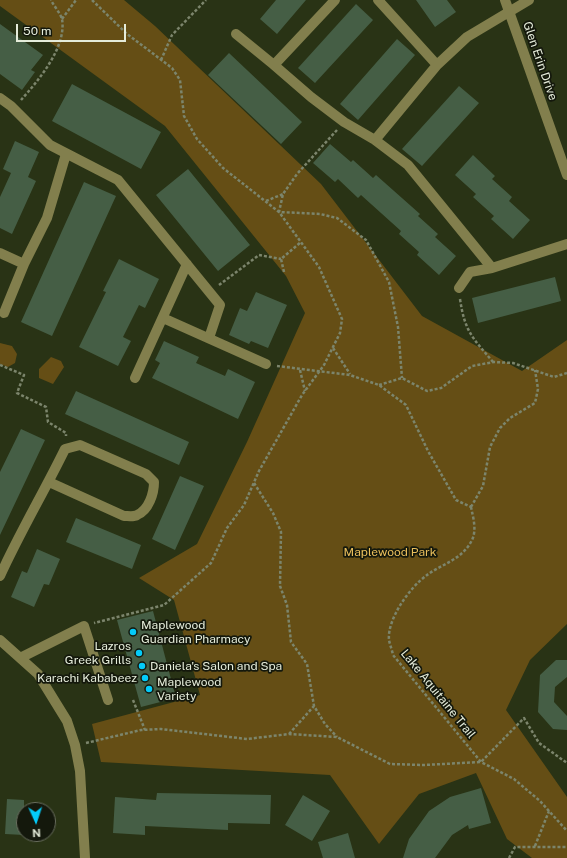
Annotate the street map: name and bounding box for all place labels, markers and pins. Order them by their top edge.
place label: Maplewood Guardian Pharmacy [141,618,250,646]
marker: Maplewood Guardian Pharmacy [128,627,138,637]
place label: Lazros Greek Grills [65,639,131,667]
marker: Lazros Greek Grills [134,648,144,658]
place label: Daniela's Salon and Spa [150,659,282,673]
marker: Daniela's Salon and Spa [137,661,147,671]
place label: Karachi Kababeez [37,671,137,685]
marker: Karachi Kababeez [140,673,150,683]
place label: Maplewood Variety [157,675,221,703]
marker: Maplewood Variety [144,684,154,694]

